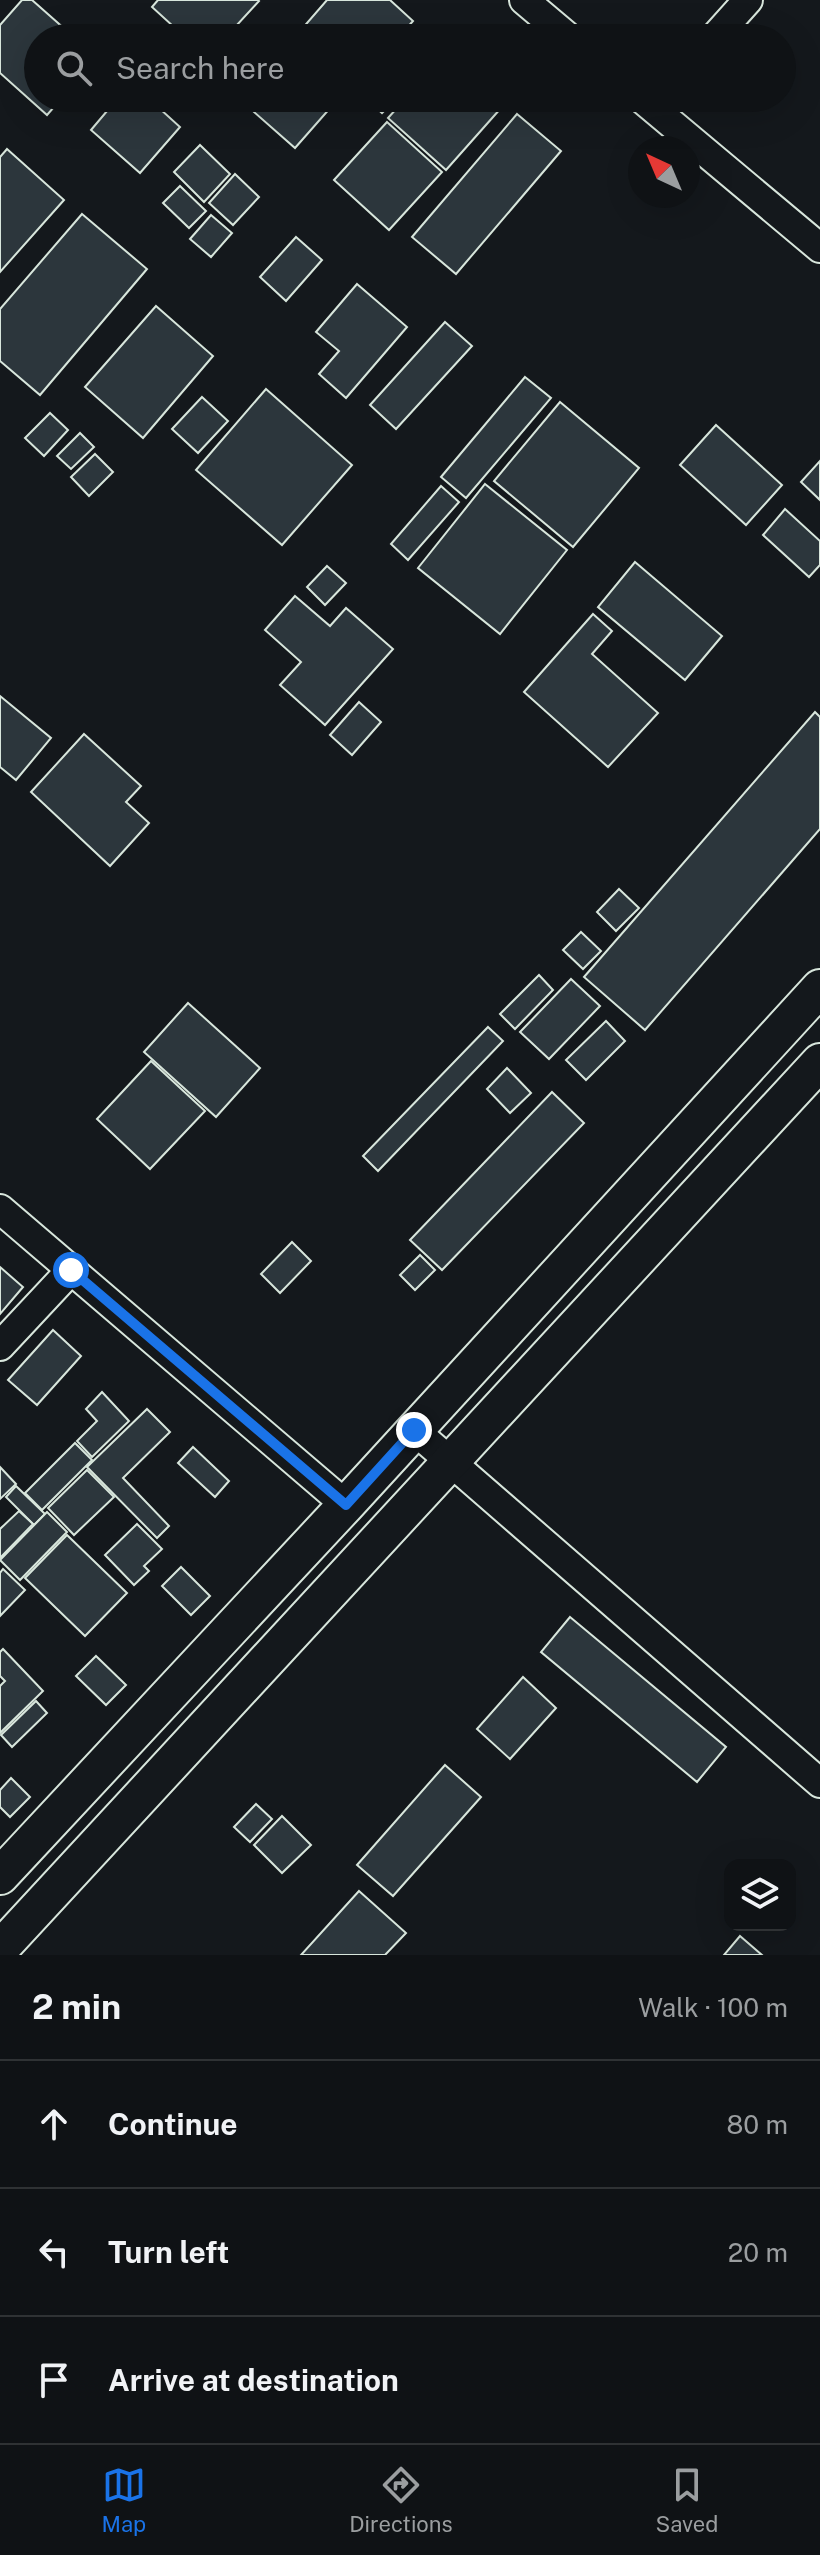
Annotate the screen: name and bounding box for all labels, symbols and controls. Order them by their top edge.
search box [24,24,796,112]
icon: search [52,46,96,90]
text: Search here [116,50,284,86]
north arrow [628,136,700,208]
route start [53,1252,89,1288]
route end [396,1412,432,1448]
map controls [724,1859,796,1931]
button: layers [724,1859,796,1931]
text: 2 min [32,1987,121,2027]
text: Walk · 100 m [638,1992,788,2023]
icon: ahead [32,2102,76,2146]
text: Continue [108,2106,238,2142]
text: 80 m [727,2109,788,2140]
icon: left [32,2230,76,2274]
text: Turn left [108,2234,229,2270]
text: 20 m [728,2237,788,2268]
icon: arrive [32,2358,76,2402]
text: Arrive at destination [108,2362,399,2398]
tab: Map [102,2463,146,2537]
tab: Directions [349,2463,453,2537]
tab: Saved [656,2463,718,2537]

